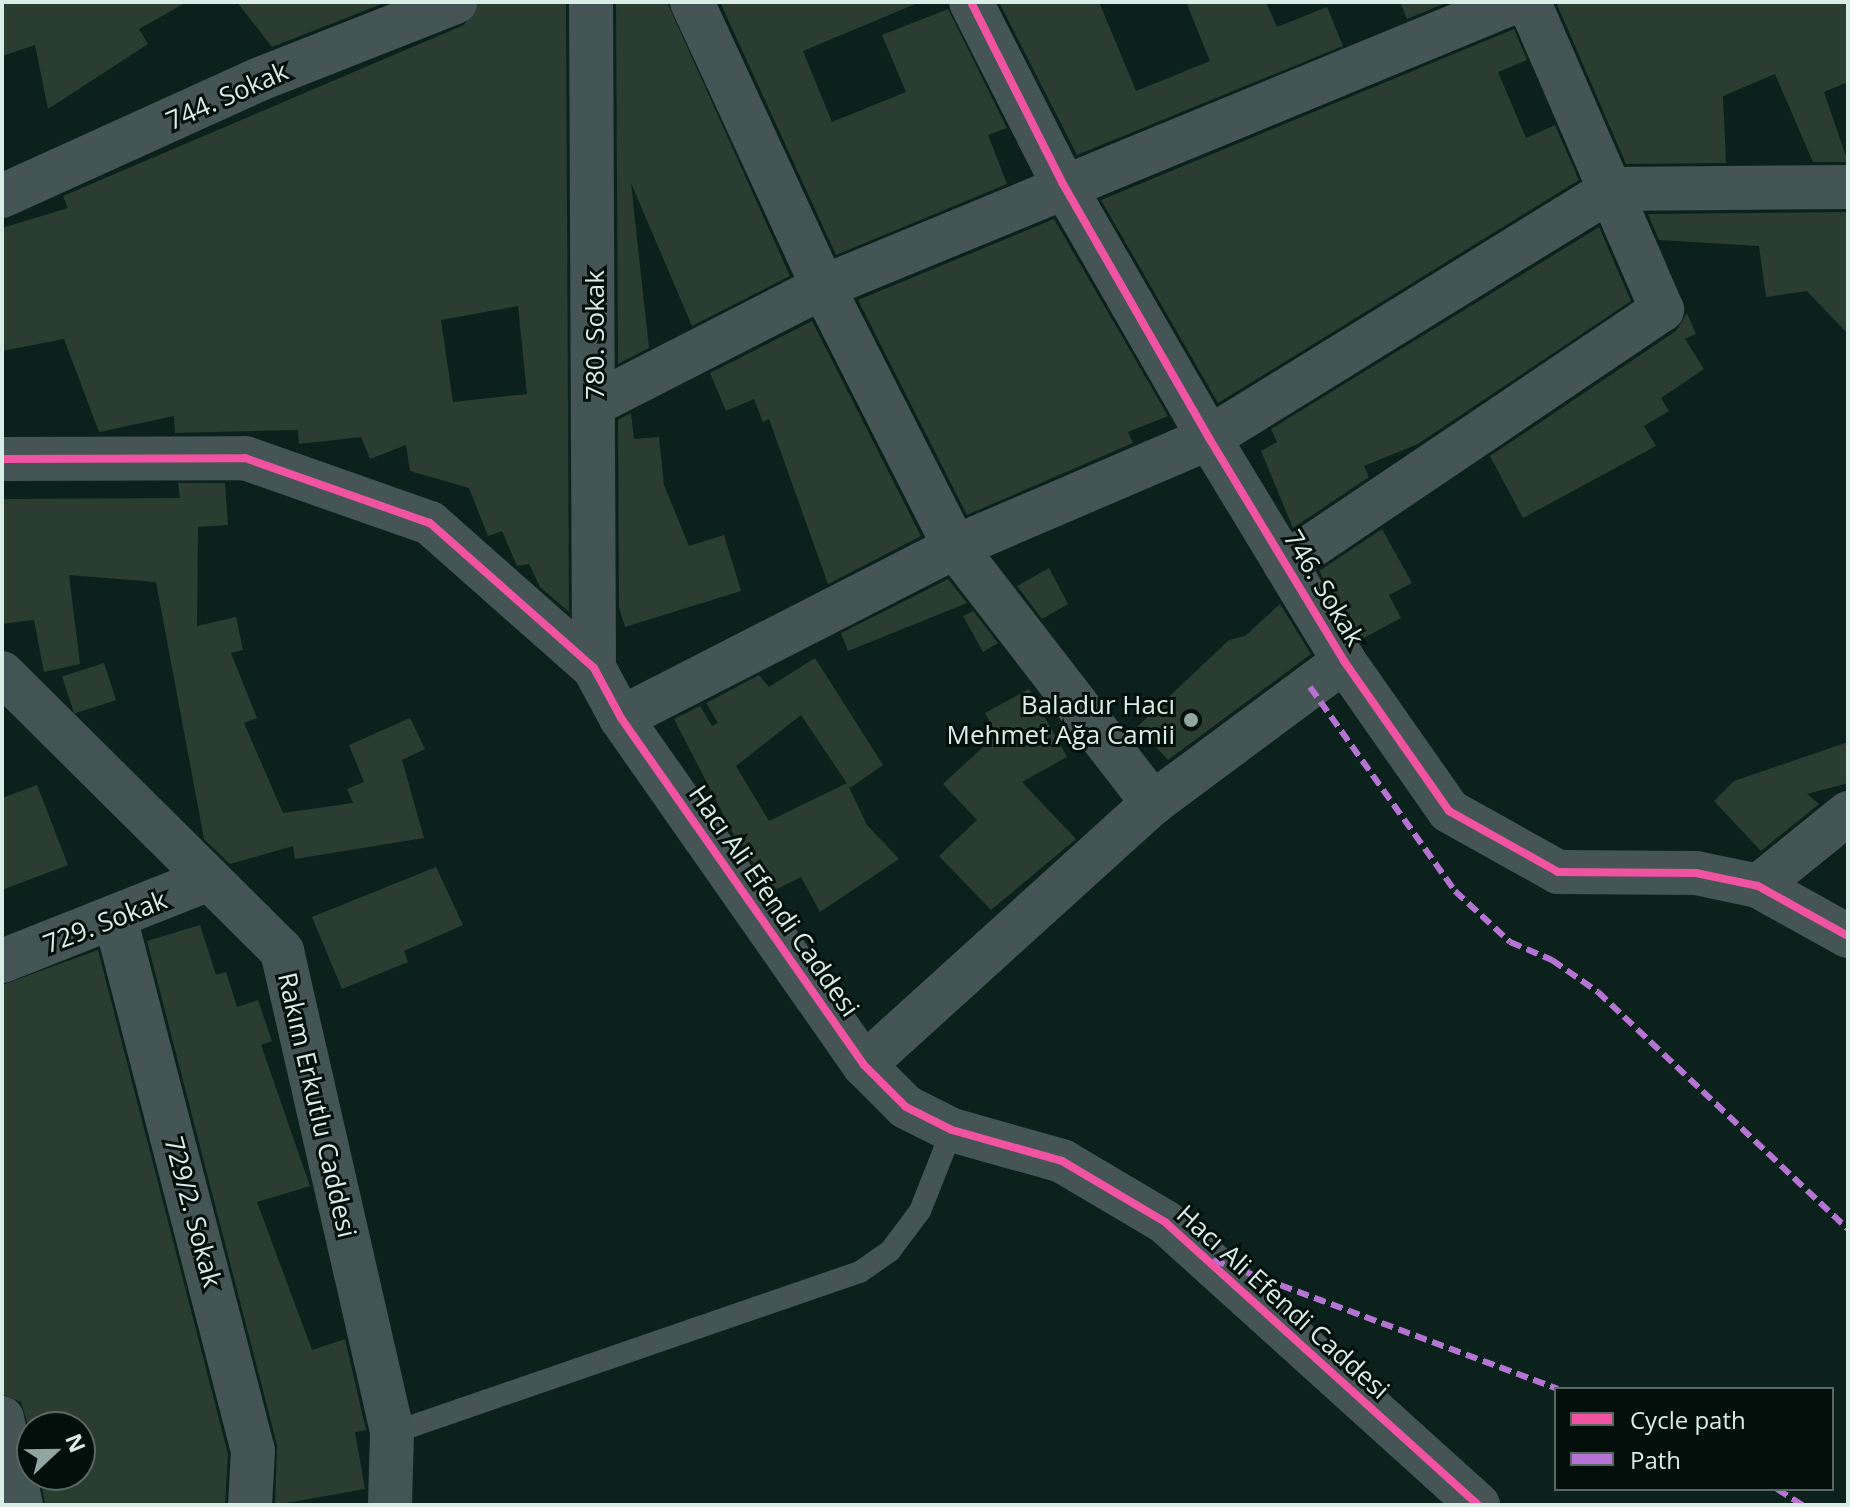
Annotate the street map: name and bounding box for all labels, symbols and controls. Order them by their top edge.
street label: 744. Sokak [161,55,293,137]
street label: 780. Sokak [579,270,611,400]
street label: 746. Sokak [1277,524,1371,652]
place label: Baladur Hacı Mehmet Ağa Camii [947,689,1175,750]
marker: Baladur Hacı Mehmet Ağa Camii [1182,711,1200,729]
street label: Hacı Ali Efendi Caddesi [682,779,866,1023]
street label: 729. Sokak [39,884,171,960]
street label: Rakım Erkutlu Caddesi [271,969,363,1241]
street label: 729/2. Sokak [158,1133,228,1291]
street label: Hacı Ali Efendi Caddesi [1170,1198,1396,1406]
legend [1554,1387,1834,1491]
text: Cycle path [1630,1403,1746,1436]
north arrow [16,1411,96,1491]
text: N [59,1429,94,1457]
text: Path [1630,1443,1681,1476]

